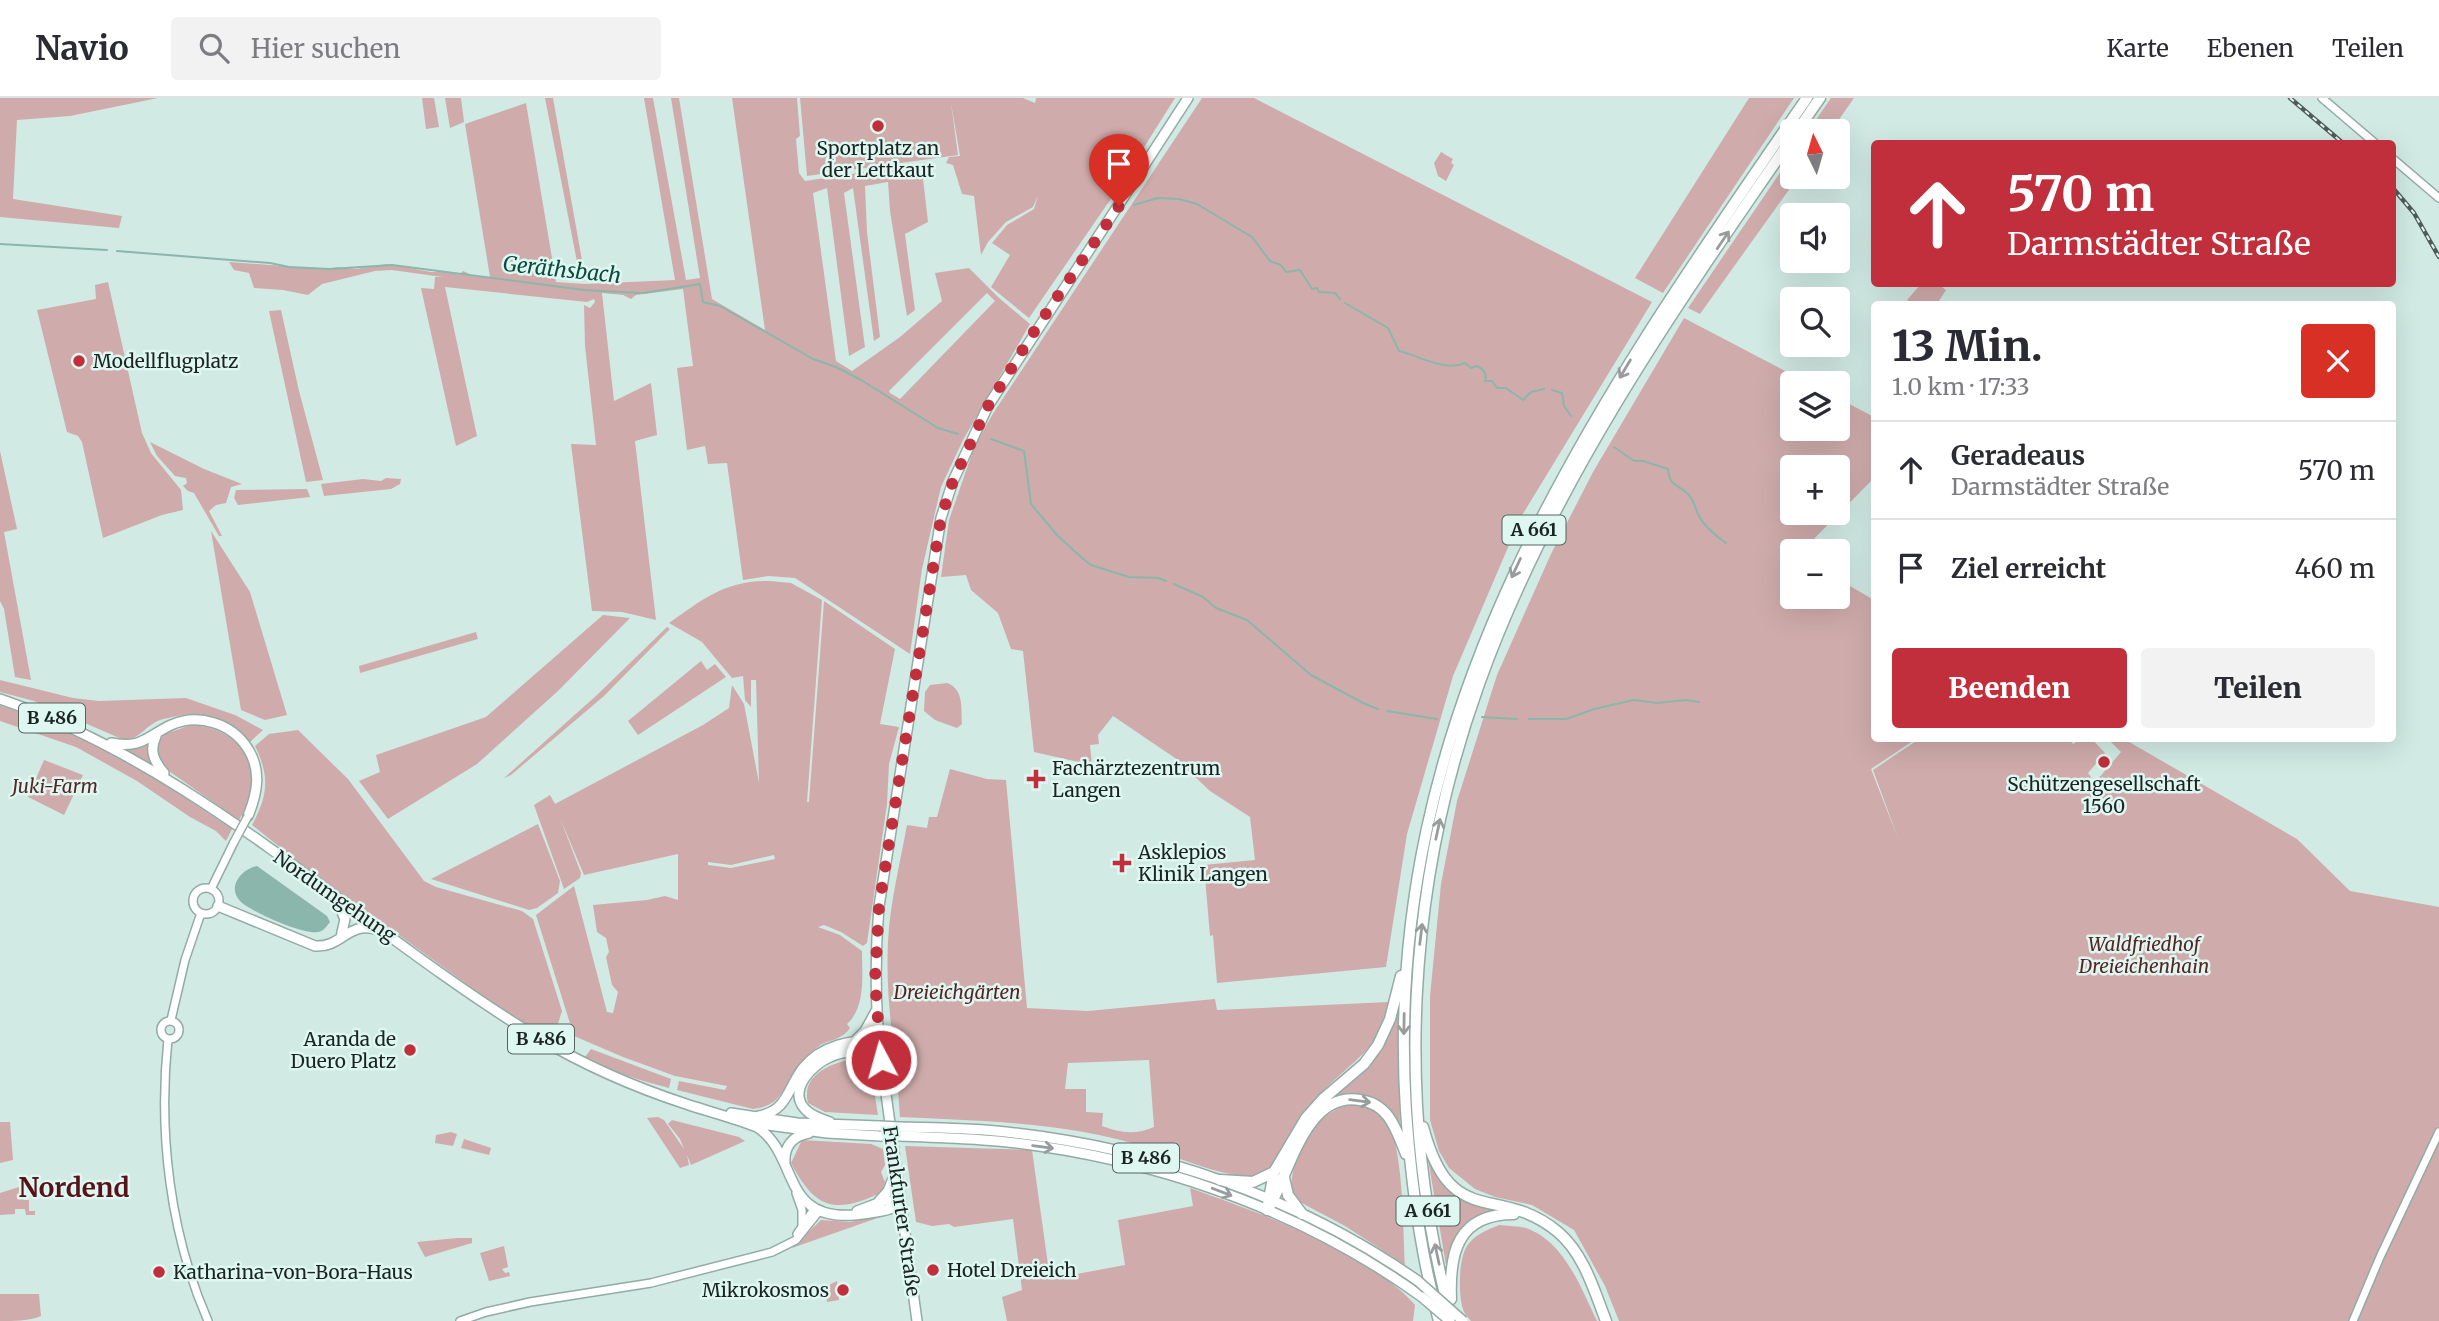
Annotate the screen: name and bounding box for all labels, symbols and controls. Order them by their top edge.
search box [171,17,661,80]
text: Navio [35,28,129,69]
icon: search [195,29,233,67]
text: Hier suchen [251,32,401,65]
text: Karte [2106,33,2169,64]
text: Ebenen [2207,33,2294,64]
text: Teilen [2332,33,2404,64]
marker: Sportplatz an der Lettkaut [870,118,886,134]
north arrow [1780,119,1850,189]
map controls [1780,119,1850,609]
pin [1089,134,1149,206]
place label: Sportplatz an der Lettkaut [817,136,940,182]
icon: arrive [1100,145,1138,183]
text: 570 m [2007,163,2154,224]
icon: ahead [1892,168,1983,259]
button: sound [1780,203,1850,273]
text: Darmstädter Straße [2007,224,2311,264]
one-way arrow [1715,231,1730,250]
water label: Geräthsbach [502,250,623,289]
button: search [1780,287,1850,357]
text: 13 Min. [1892,320,2043,372]
button: close [2301,324,2375,398]
place label: Modellflugplatz [93,349,238,373]
marker: Modellflugplatz [71,353,87,369]
one-way arrow [1618,358,1632,378]
button: layers [1780,371,1850,441]
text: 1.0 km · 17:33 [1892,372,2030,401]
text: Geradeaus [1951,439,2085,472]
icon: ahead [1892,451,1930,489]
text: 570 m [2298,454,2375,487]
button: + [1780,455,1850,525]
text: Darmstädter Straße [1951,472,2169,501]
road number: A 661 [1502,516,1566,544]
button: − [1780,539,1850,609]
icon: arrive [1892,549,1930,587]
text: Ziel erreicht [1951,552,2106,585]
text: 460 m [2295,552,2375,585]
one-way arrow [1509,557,1522,578]
button: Beenden [1892,648,2127,728]
button: Teilen [2141,648,2375,728]
road number: B 486 [19,704,85,732]
marker: Schützengesellschaft 1560 [2096,754,2112,770]
place label: Fachärztezentrum Langen [1052,756,1220,802]
marker: Fachärztezentrum Langen [1026,769,1046,789]
place label: Schützengesellschaft 1560 [2007,772,2201,818]
park label: Juki-Farm [10,774,98,798]
one-way arrow [1432,818,1446,841]
place label: Asklepios Klinik Langen [1137,840,1268,886]
street label: Nordumgehung [269,845,401,947]
marker: Asklepios Klinik Langen [1112,853,1132,873]
one-way arrow [1415,923,1428,945]
park label: Waldfriedhof Dreieichenhain [2078,932,2209,978]
park label: Dreieichgärten [893,980,1020,1004]
one-way arrow [1397,1012,1411,1035]
position arrow [844,1023,918,1097]
road number: B 486 [508,1024,574,1054]
place label: Aranda de Duero Platz [290,1027,396,1073]
marker: Aranda de Duero Platz [402,1042,418,1058]
one-way arrow [1348,1095,1371,1108]
street label: Frankfurter Straße [878,1124,926,1298]
one-way arrow [1031,1140,1053,1153]
road number: B 486 [1113,1143,1179,1172]
district label: Nordend [18,1171,130,1204]
one-way arrow [1211,1187,1233,1200]
road number: A 661 [1396,1196,1460,1226]
one-way arrow [1429,1243,1443,1266]
place label: Hotel Dreieich [947,1258,1077,1282]
place label: Katharina-von-Bora-Haus [173,1260,413,1284]
marker: Hotel Dreieich [925,1262,941,1278]
marker: Katharina-von-Bora-Haus [151,1264,167,1280]
place label: Mikrokosmos [702,1278,829,1302]
marker: Mikrokosmos [835,1282,851,1298]

